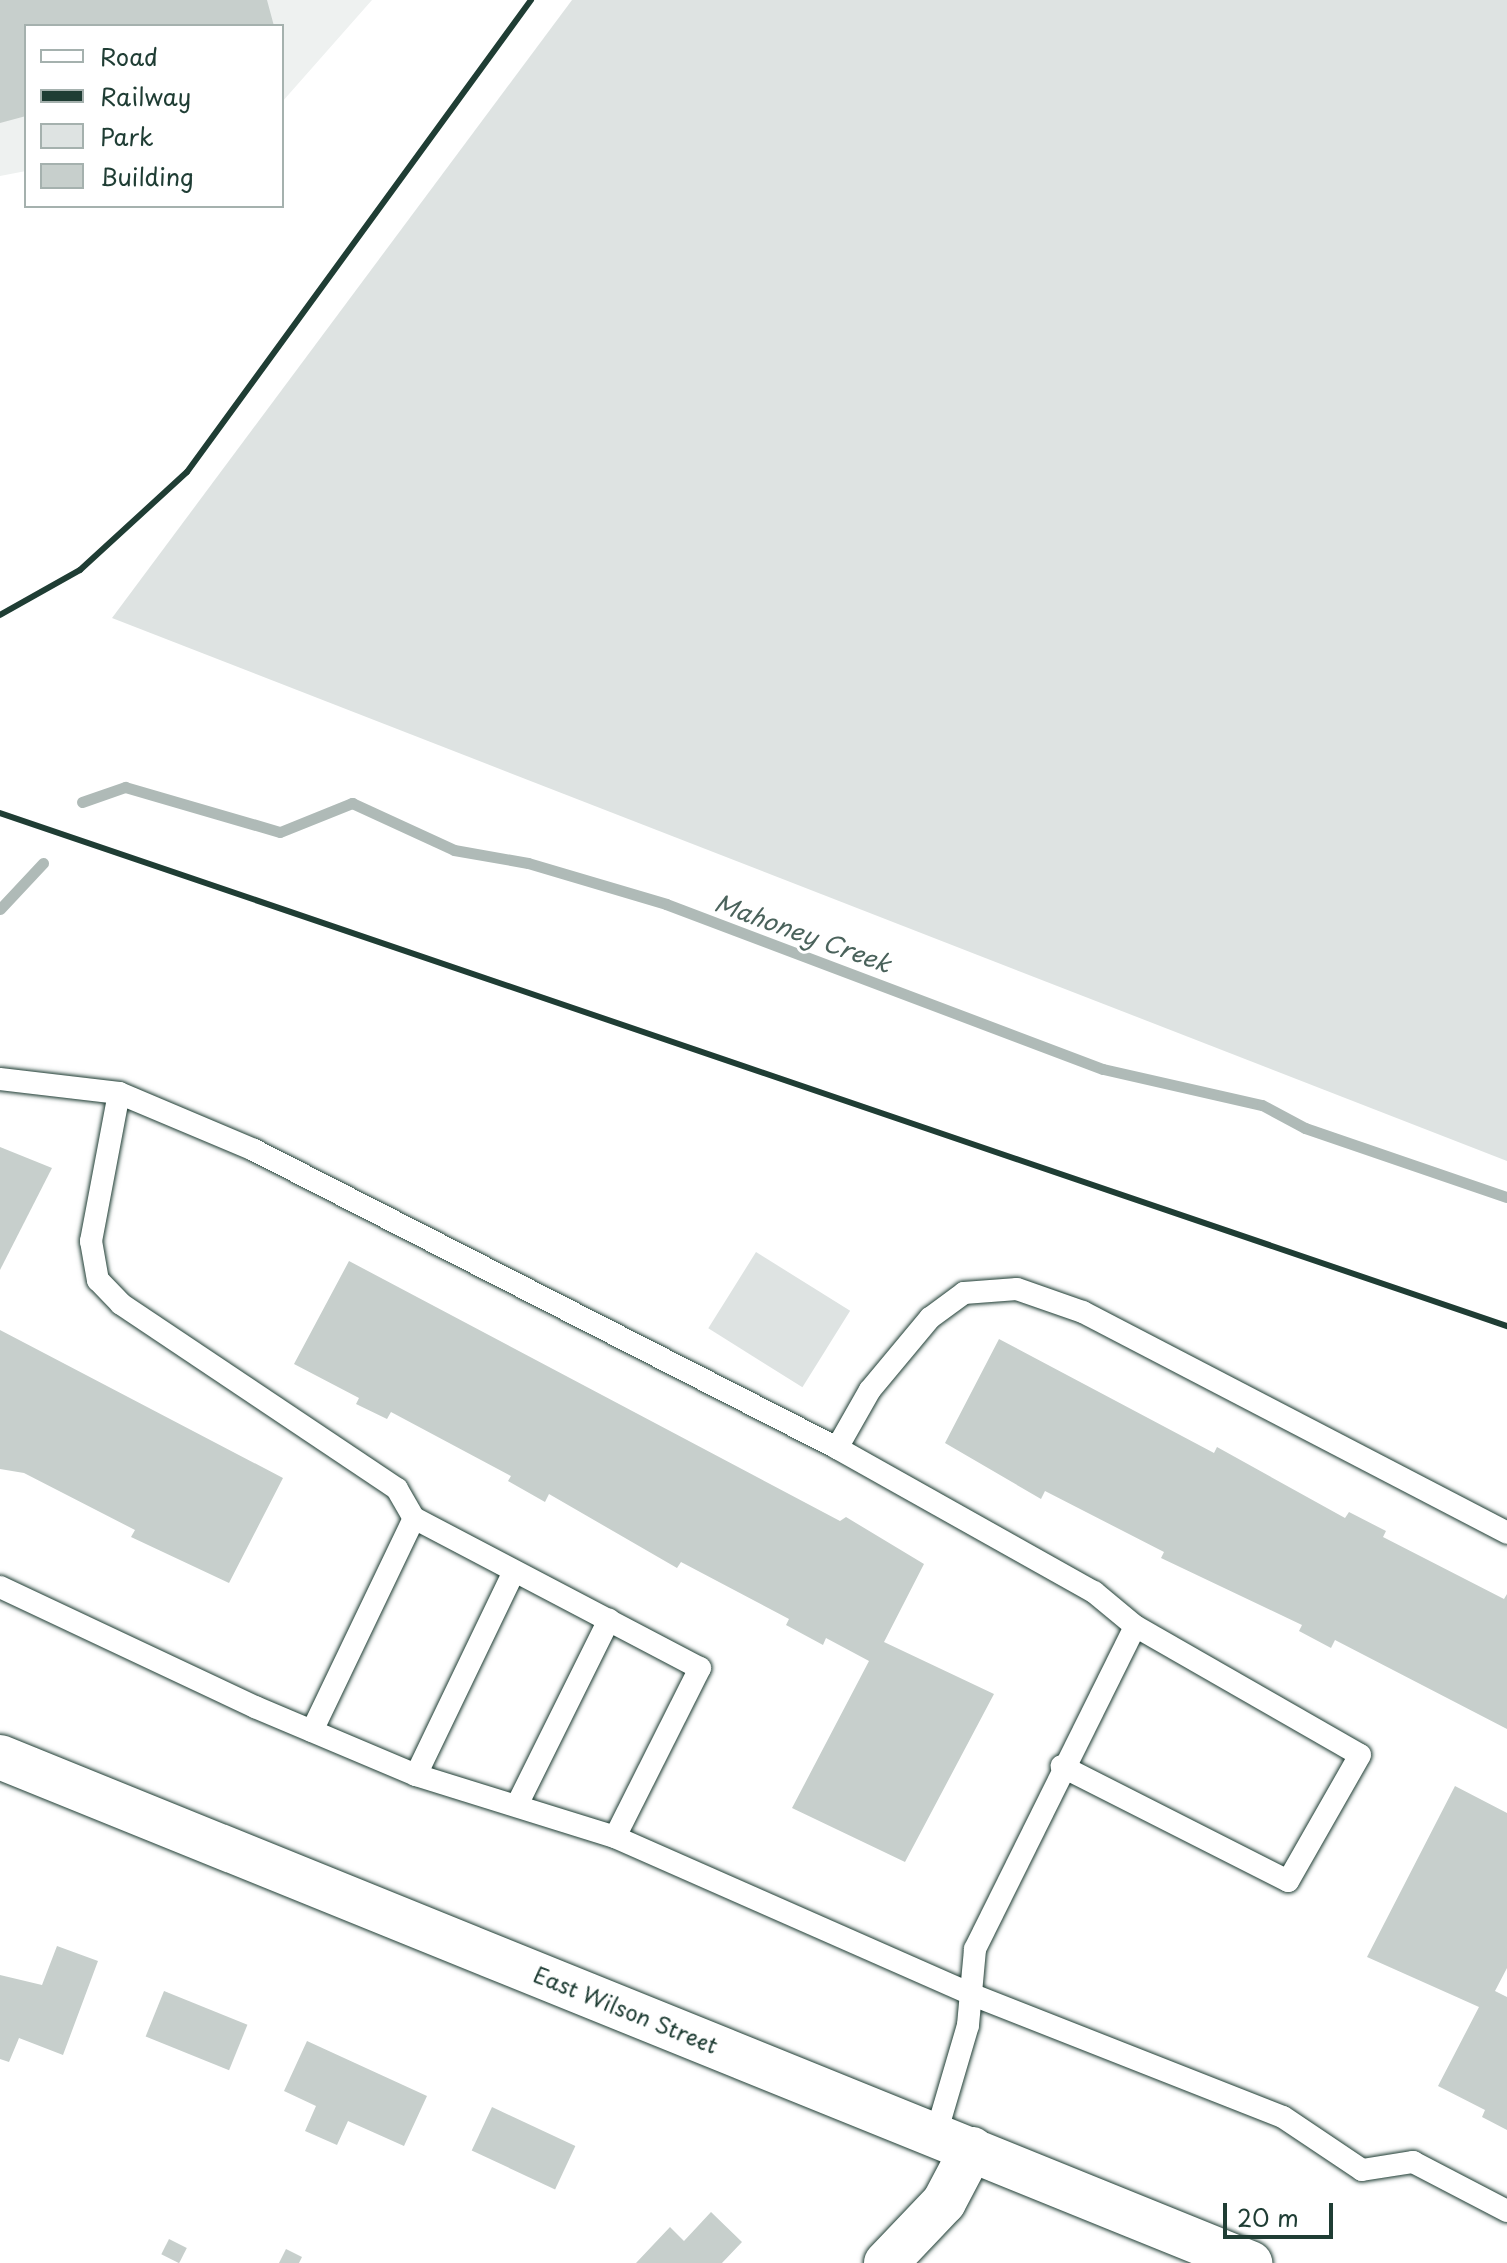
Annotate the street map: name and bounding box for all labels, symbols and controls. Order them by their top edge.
legend [24,24,284,208]
text: Road [100,38,158,74]
text: Railway [100,78,191,114]
text: Park [100,118,154,154]
text: Building [100,158,194,194]
water label: Mahoney Creek [711,888,895,978]
street label: East Wilson Street [530,1960,722,2058]
scale bar [1227,2187,1337,2237]
text: 20 m [1237,2199,1299,2235]

